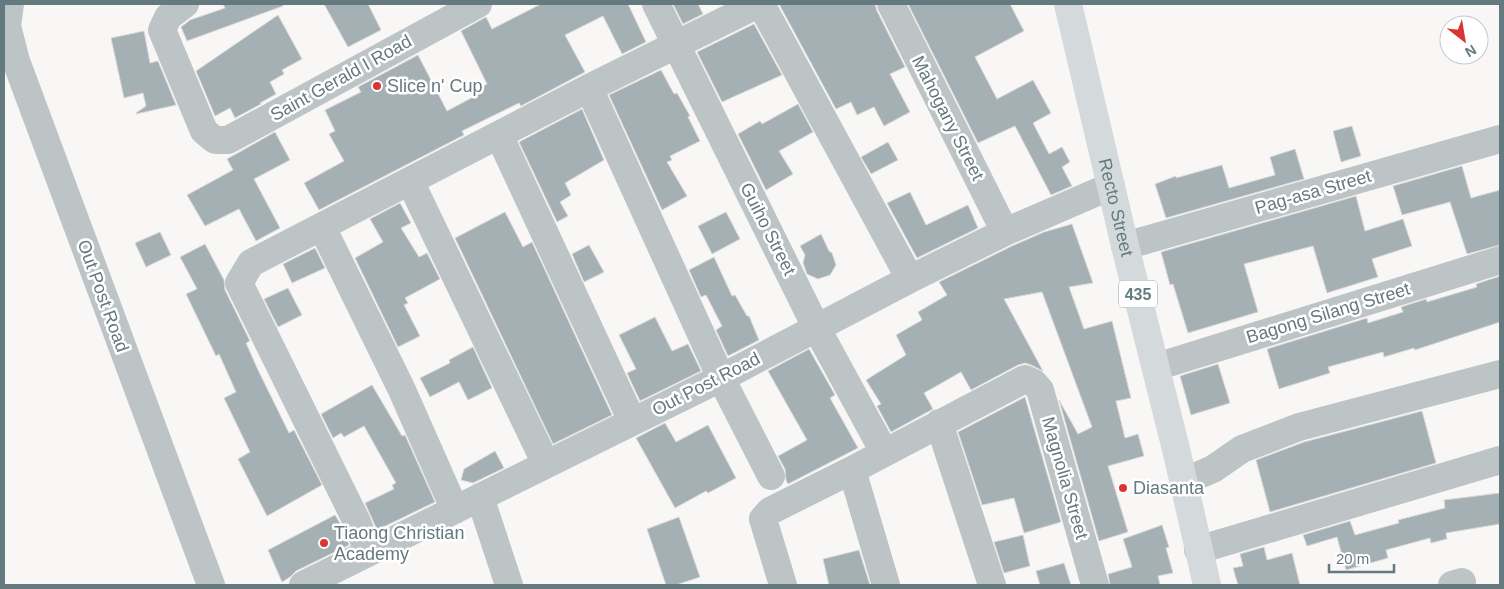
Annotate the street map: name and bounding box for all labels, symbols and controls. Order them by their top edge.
north arrow [1439,15,1489,65]
street label: Saint Gerald I Road [267,31,415,125]
text: N [1462,42,1479,61]
street label: Mahogany Street [908,52,988,184]
place label: Slice n' Cup [387,76,482,96]
marker: Slice n' Cup [371,80,383,92]
street label: Recto Street [1095,156,1137,259]
street label: Pag-asa Street [1253,166,1373,218]
street label: Guiho Street [736,179,800,279]
street label: Out Post Road [73,237,133,355]
street label: Bagong Silang Street [1244,279,1412,347]
road number: 435 [1119,280,1157,308]
street label: Out Post Road [649,348,763,420]
street label: Magnolia Street [1038,415,1092,541]
place label: Diasanta [1133,478,1205,498]
marker: Diasanta [1117,482,1129,494]
place label: Tiaong Christian Academy [334,523,464,564]
marker: Tiaong Christian Academy [318,537,330,549]
scale bar [1329,542,1394,574]
text: 20 m [1336,550,1369,567]

